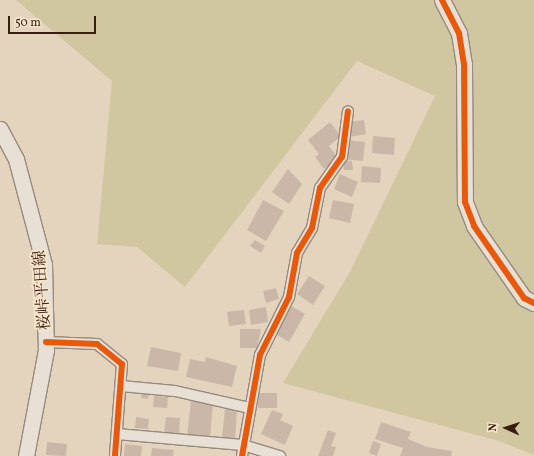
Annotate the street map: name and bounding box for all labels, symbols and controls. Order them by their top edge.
scale bar [10,8,98,34]
text: 50 m [15,15,41,31]
street label: 桜峠平田線 [31,249,55,331]
north arrow [486,408,526,448]
text: N [486,423,501,432]

